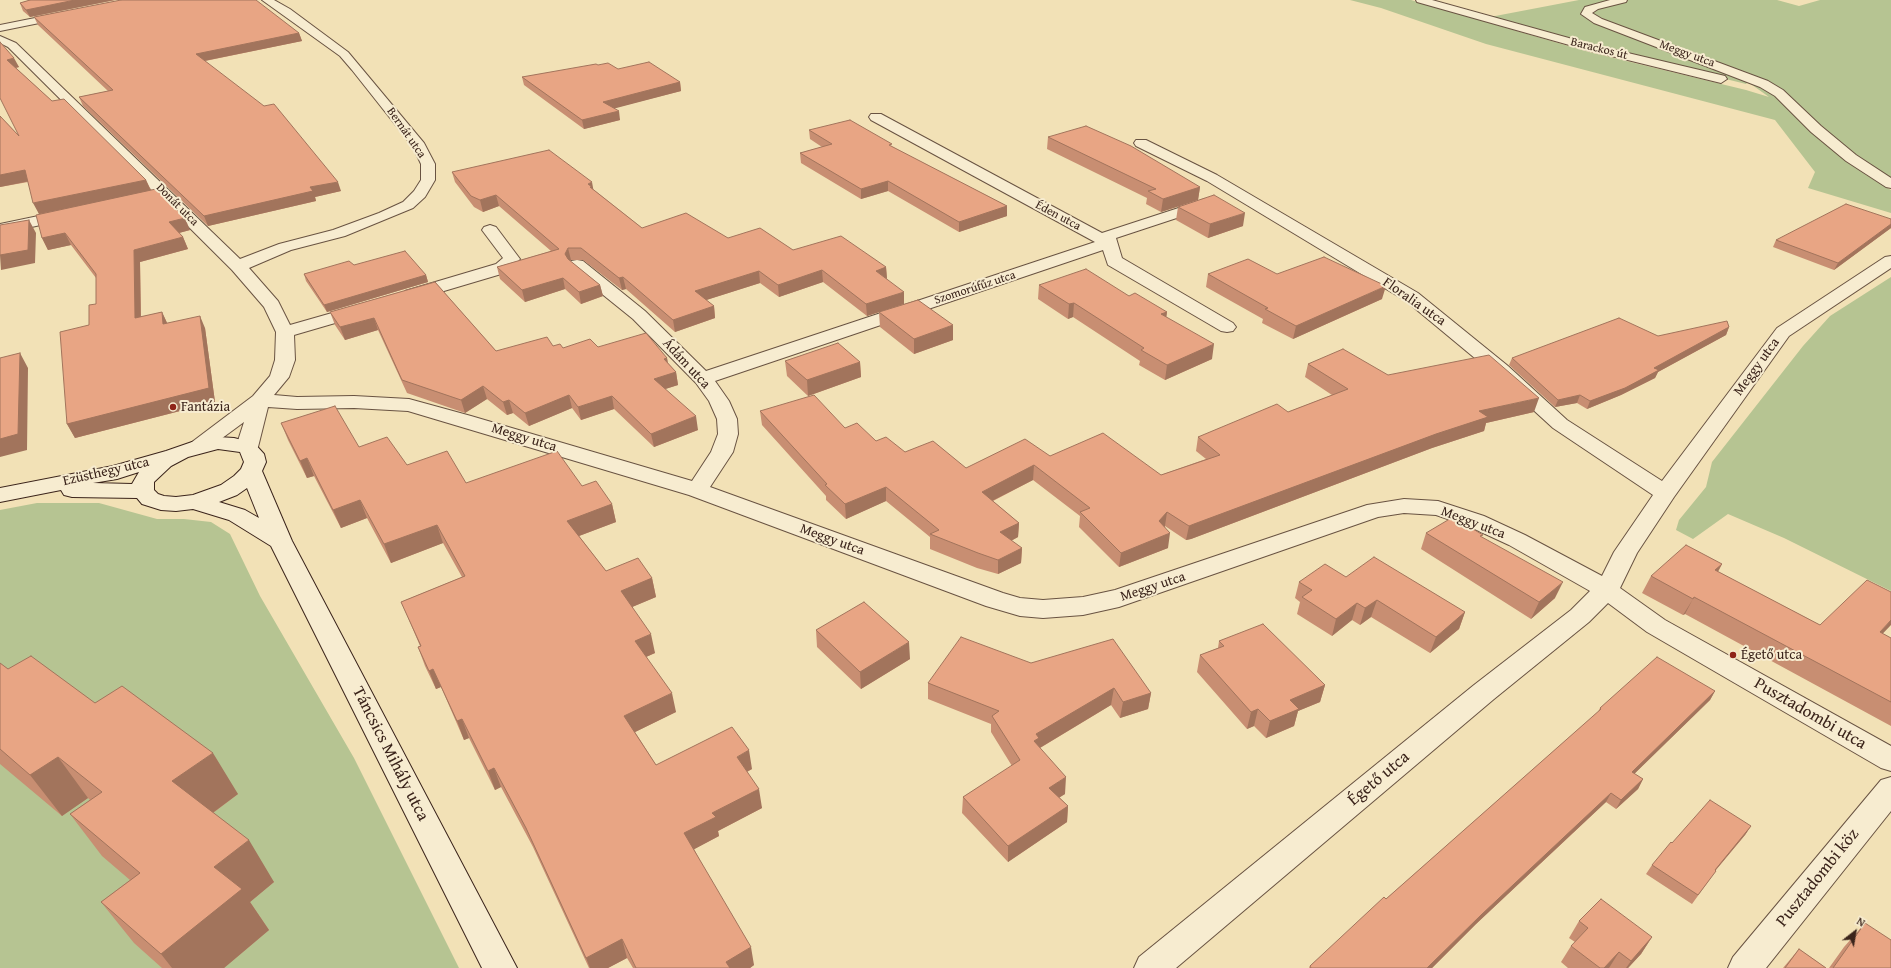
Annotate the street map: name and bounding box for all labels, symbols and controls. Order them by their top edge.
street label: Barackos út [1569,35,1629,63]
street label: Meggy utca [1657,37,1717,71]
street label: Bernát utca [383,105,429,161]
street label: Donát utca [153,181,201,229]
street label: Éden utca [1033,198,1083,234]
street label: Szomorúfűz utca [933,268,1017,308]
street label: Floralia utca [1379,274,1449,330]
street label: Ádám utca [659,335,713,393]
street label: Meggy utca [1730,335,1784,399]
place label: Fantázia [181,399,230,415]
marker: Fantázia [168,402,178,412]
street label: Meggy utca [489,420,559,456]
street label: Ezüsthegy utca [61,454,151,490]
street label: Meggy utca [1439,503,1507,543]
street label: Meggy utca [797,521,867,559]
street label: Meggy utca [1118,569,1188,605]
place label: Égető utca [1741,647,1802,663]
marker: Égető utca [1728,650,1738,660]
street label: Pusztadombi utca [1750,674,1870,754]
street label: Táncsics Mihály utca [347,683,433,825]
street label: Égető utca [1344,747,1414,811]
street label: Pusztadombi köz [1772,825,1864,931]
north arrow [1835,912,1875,952]
text: N [1854,913,1868,930]

